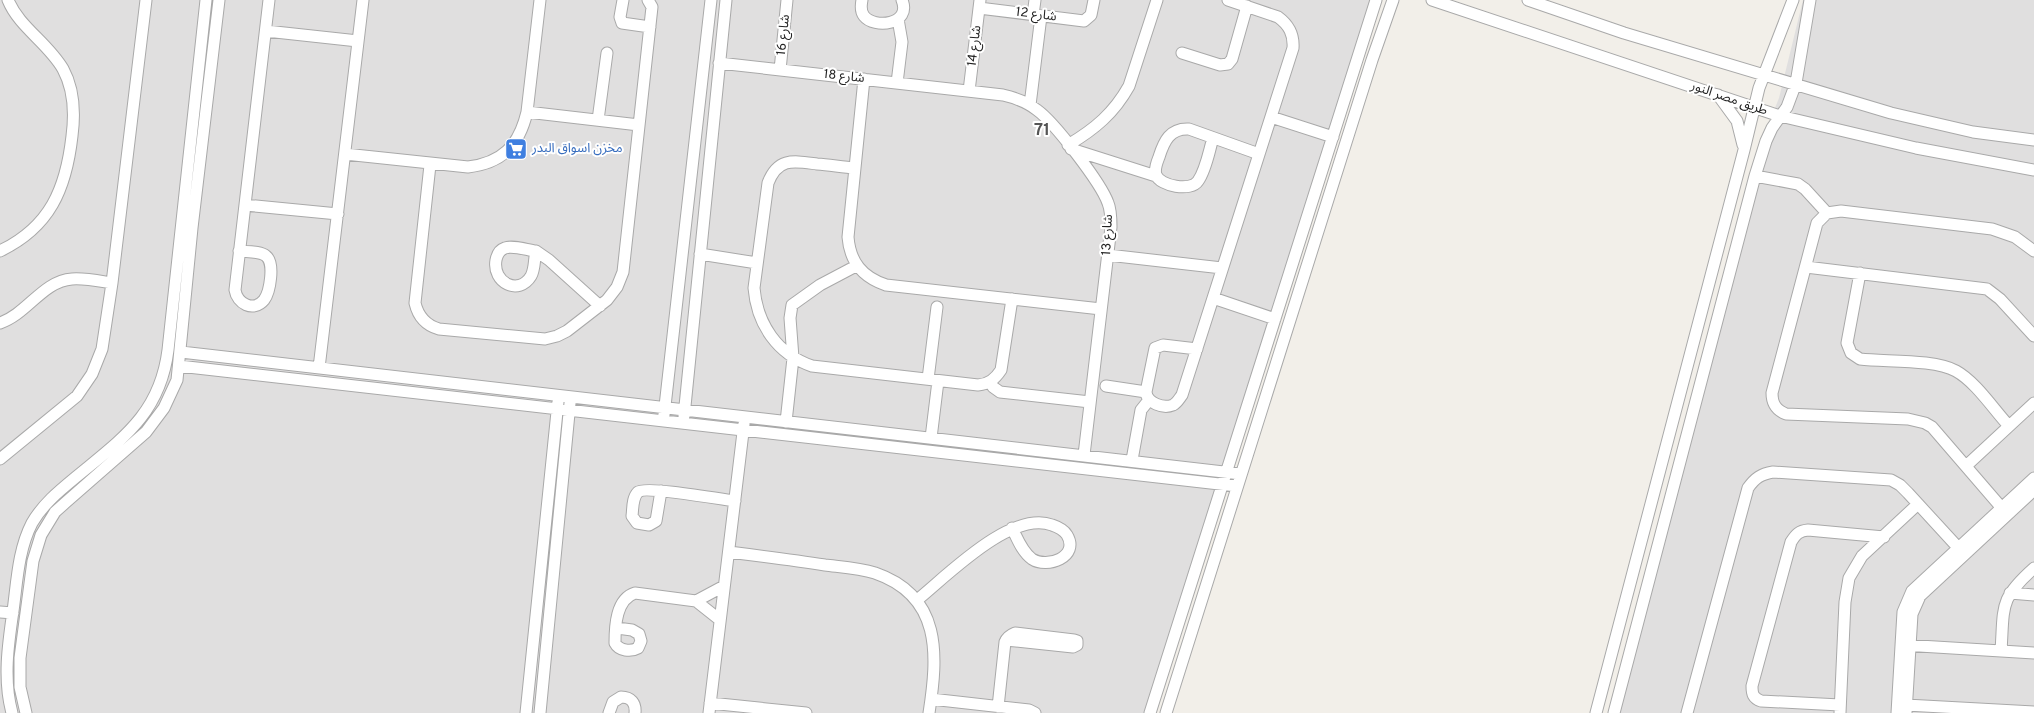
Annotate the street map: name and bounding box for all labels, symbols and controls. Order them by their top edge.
street label: شارع 12 [1014,5,1057,26]
street label: شارع 16 [774,14,795,56]
street label: شارع 14 [965,25,986,67]
street label: شارع 18 [823,67,865,88]
street label: طريق مصر النور [1688,78,1770,120]
district label: 71 [1034,120,1050,142]
supermarket icon: مخزن اسواق البدر [503,136,529,162]
place label: مخزن اسواق البدر [531,141,623,157]
street label: شارع 13 [1099,214,1118,256]

